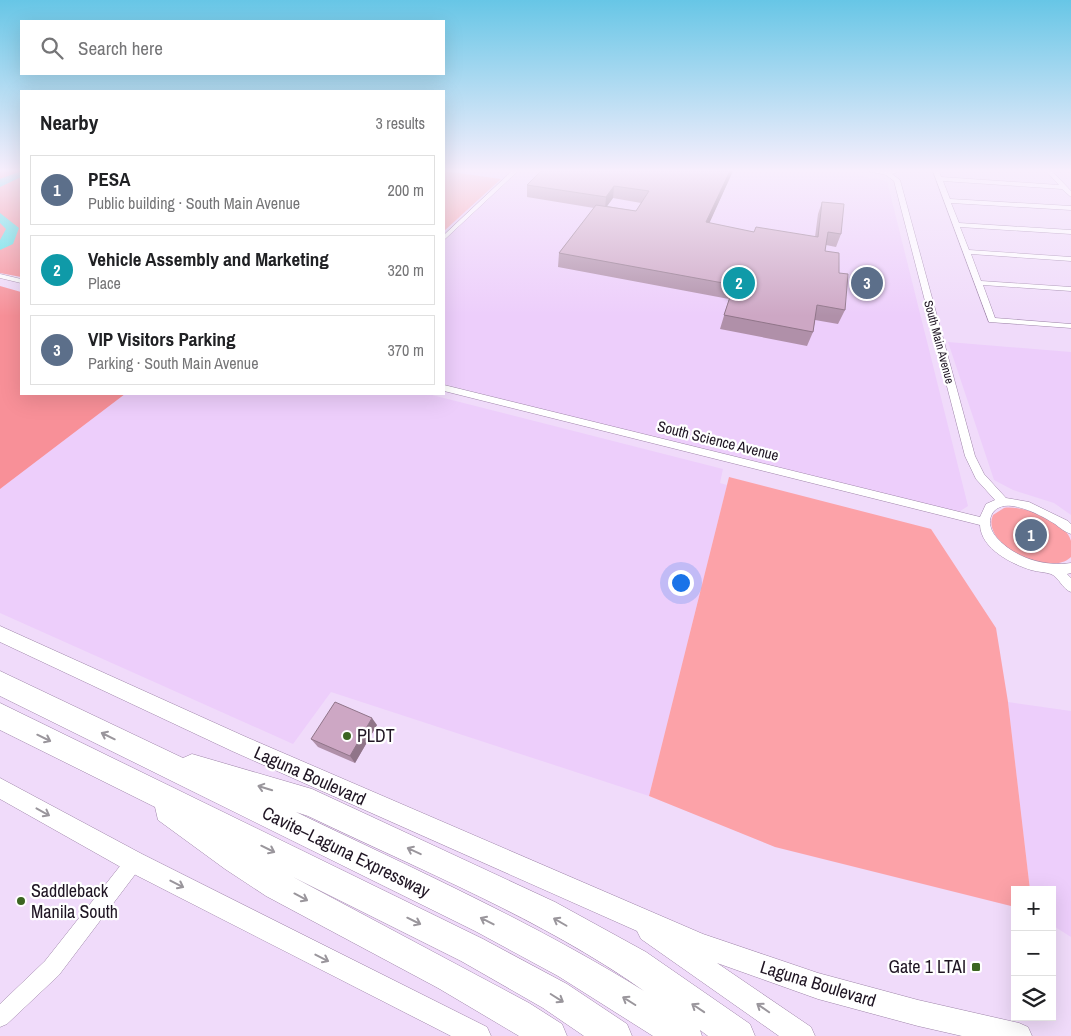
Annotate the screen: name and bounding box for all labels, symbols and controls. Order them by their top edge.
search box [20,20,445,75]
icon: search [38,34,66,62]
text: Search here [78,35,163,61]
text: Nearby [40,108,98,137]
text: 3 results [375,112,425,134]
text: PESA [88,166,130,192]
text: 1 [53,179,61,201]
text: 200 m [388,179,424,201]
text: Public building · South Main Avenue [88,192,300,214]
text: Vehicle Assembly and Marketing [88,246,329,272]
text: 2 [53,259,61,281]
text: 320 m [388,259,424,281]
pin: 2 [723,264,755,302]
pin: 3 [851,264,883,302]
text: Place [88,272,121,294]
street label: South Main Avenue [920,299,958,385]
text: VIP Visitors Parking [88,326,236,352]
text: 3 [53,339,61,361]
text: 370 m [388,339,424,361]
text: Parking · South Main Avenue [88,352,258,374]
street label: South Science Avenue [655,415,781,466]
pin: 1 [1015,516,1047,554]
your location [668,570,694,596]
place label: PLDT [357,723,395,748]
marker: PLDT [341,730,353,742]
one-way arrow [100,731,115,741]
one-way arrow [36,733,51,743]
street label: Laguna Boulevard [250,740,370,811]
one-way arrow [258,783,273,792]
street label: Cavite–Laguna Expressway [258,800,435,903]
one-way arrow [35,807,50,817]
one-way arrow [260,845,275,854]
one-way arrow [407,846,422,856]
place label: Saddleback Manila South [31,878,118,924]
one-way arrow [169,880,184,890]
map controls [1011,886,1056,1021]
button: + [1011,886,1056,931]
one-way arrow [293,892,308,902]
marker: Saddleback Manila South [15,895,27,907]
one-way arrow [480,916,495,925]
one-way arrow [406,917,421,926]
one-way arrow [554,917,568,927]
button: − [1011,931,1056,976]
one-way arrow [315,953,330,963]
street label: Laguna Boulevard [757,954,879,1013]
place label: Gate 1 LTAI [889,954,966,979]
marker: Gate 1 LTAI [970,961,982,973]
button: layers [1011,976,1056,1021]
one-way arrow [550,993,564,1003]
one-way arrow [622,995,636,1005]
one-way arrow [691,1003,705,1013]
one-way arrow [756,1003,770,1013]

